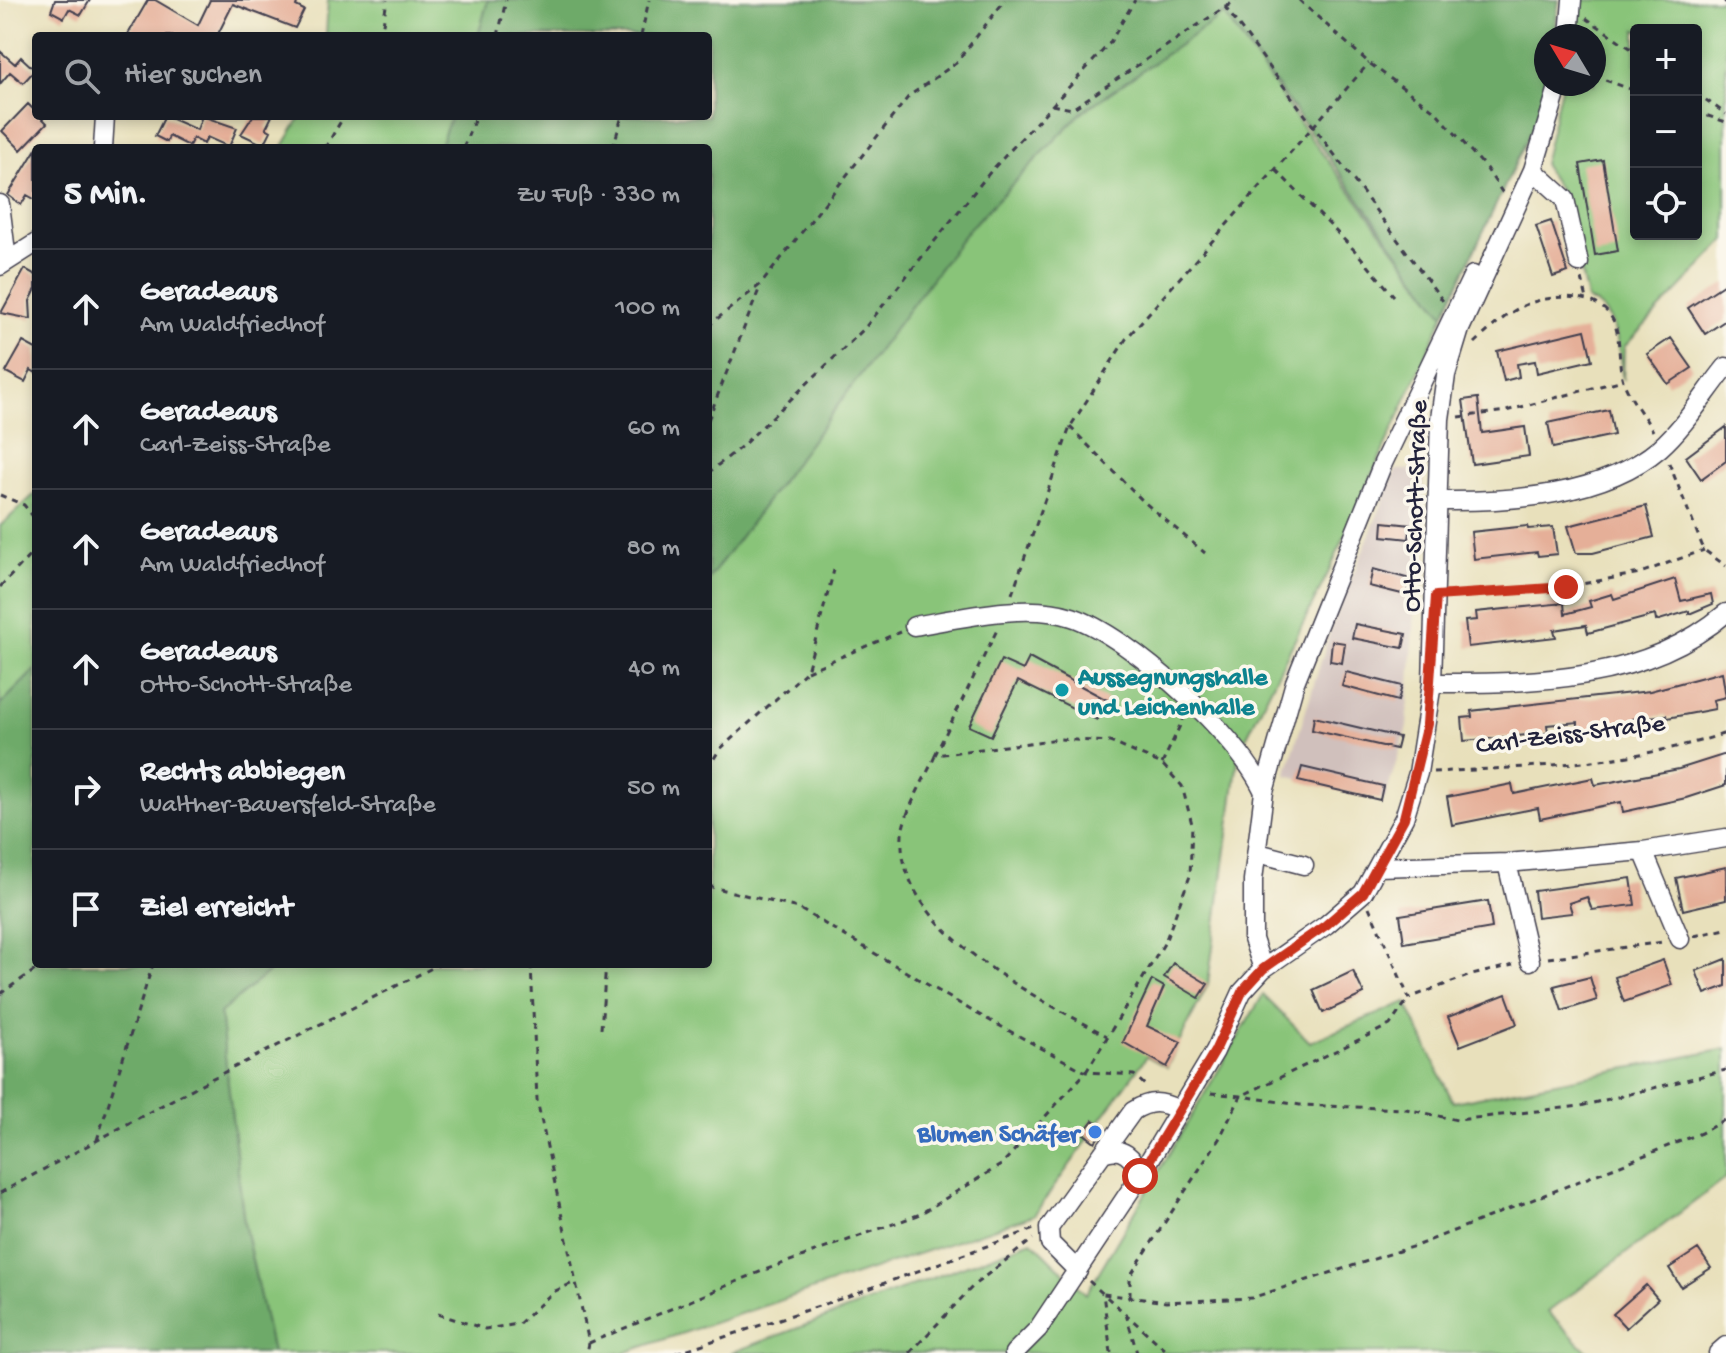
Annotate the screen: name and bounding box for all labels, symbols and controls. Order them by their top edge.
north arrow [1534,24,1606,96]
map controls [1630,24,1702,240]
button: + [1630,24,1702,96]
search box [32,32,712,120]
icon: search [60,54,104,98]
text: Hier suchen [124,59,262,94]
button: − [1630,96,1702,168]
button: locate [1630,168,1702,240]
text: 5 Min. [64,176,148,216]
text: Zu Fuß · 330 m [517,181,680,212]
text: Geradeaus [140,276,277,311]
icon: ahead [64,287,108,331]
text: 100 m [615,294,680,325]
text: Am Waldfriedhof [140,311,324,342]
text: Geradeaus [140,396,277,431]
street label: Otto-Schott-Straße [1398,399,1437,613]
icon: ahead [64,407,108,451]
text: 60 m [627,414,680,445]
text: Carl-Zeiss-Straße [140,431,330,462]
text: Geradeaus [140,516,277,551]
icon: ahead [64,527,108,571]
text: 80 m [626,534,680,565]
text: Am Waldfriedhof [140,551,324,582]
route end [1548,569,1584,605]
text: Geradeaus [140,636,277,671]
icon: ahead [64,647,108,691]
text: 40 m [628,654,680,685]
place label: Aussegnungshalle und Leichenhalle [1077,664,1269,725]
text: Otto-Schott-Straße [140,671,352,702]
marker: Aussegnungshalle und Leichenhalle [1053,681,1071,699]
street label: Carl-Zeiss-Straße [1474,709,1667,763]
text: Rechts abbiegen [140,756,345,791]
icon: right [64,767,108,811]
text: 50 m [627,774,680,805]
text: Walther-Bauersfeld-Straße [140,791,436,822]
icon: arrive [64,887,108,931]
text: Ziel erreicht [140,892,292,927]
place label: Blumen Schäfer [917,1121,1082,1152]
marker: Blumen Schäfer [1086,1123,1104,1141]
route start [1122,1158,1158,1194]

